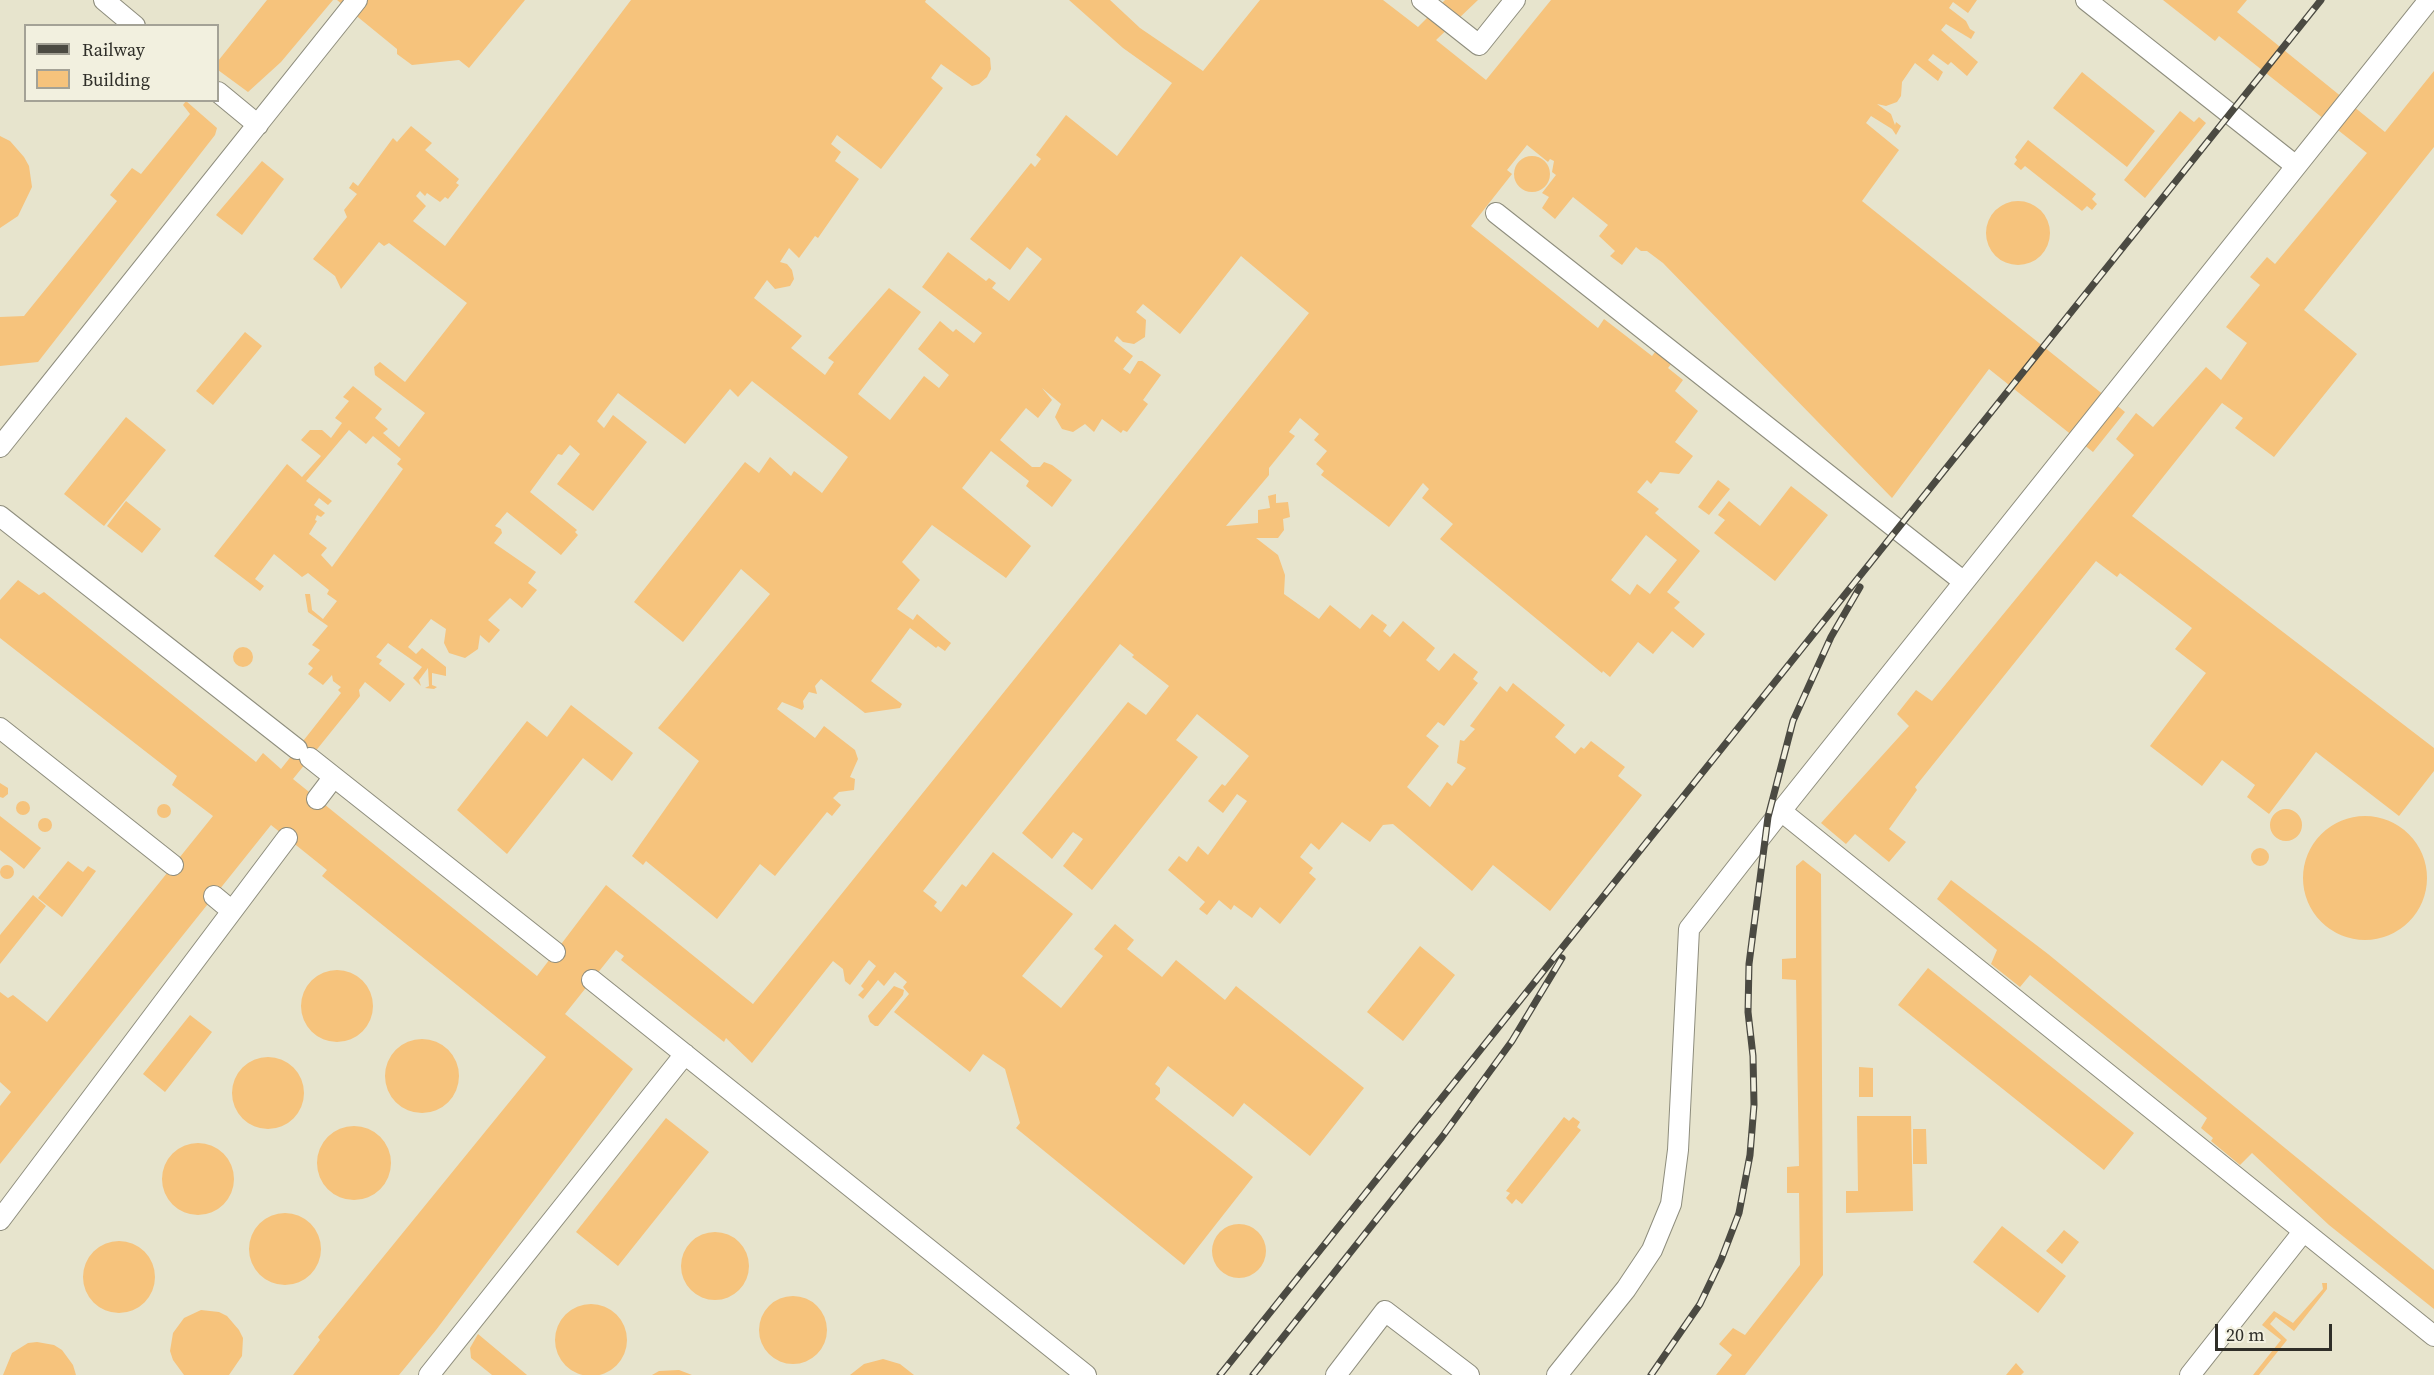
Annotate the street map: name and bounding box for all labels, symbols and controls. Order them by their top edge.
legend [24,24,219,102]
text: Railway [82,37,145,62]
text: Building [82,67,150,92]
scale bar [2218,1312,2335,1350]
text: 20 m [2226,1322,2264,1347]

